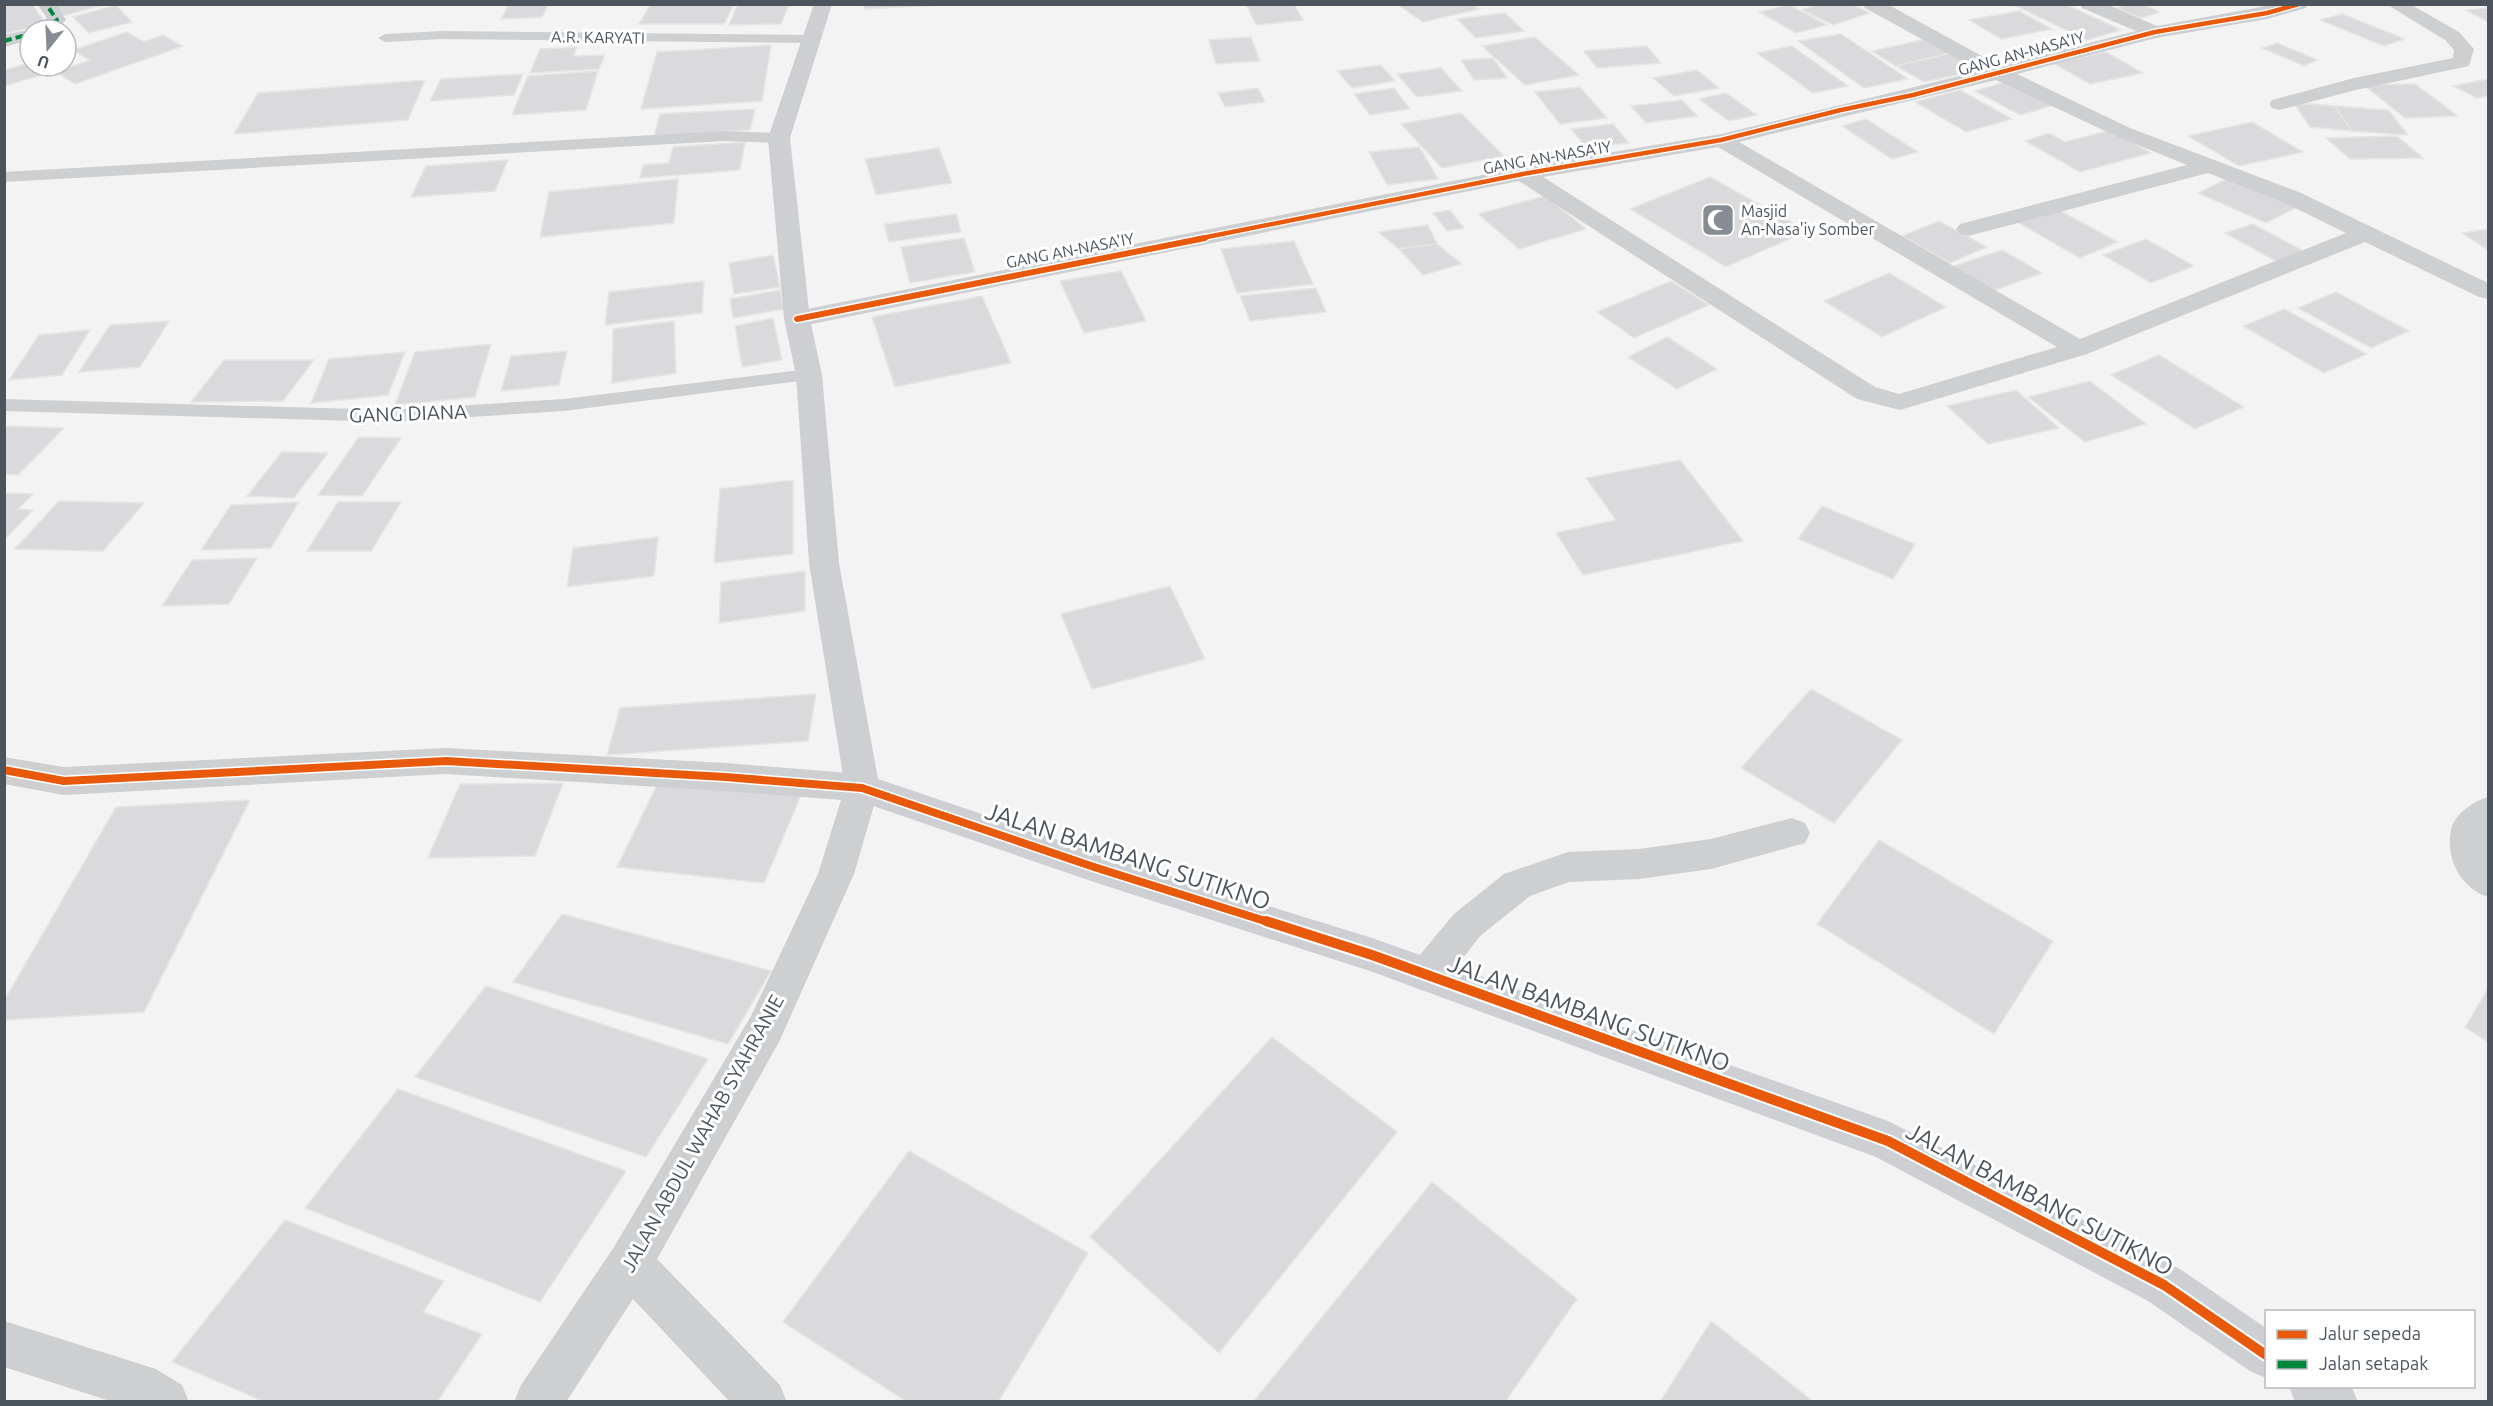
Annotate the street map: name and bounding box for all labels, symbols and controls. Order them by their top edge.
north arrow [18,18,78,78]
street label: A.R. KARYATI [551,27,645,47]
street label: GANG AN-NASA'IY [1956,27,2087,79]
text: U [35,52,51,73]
street label: GANG AN-NASA'IY [1481,137,1613,177]
mosque icon: Masjid An-Nasa'iy Somber [1700,202,1736,238]
place label: Masjid An-Nasa'iy Somber [1741,202,1875,238]
street label: GANG AN-NASA'IY [1004,229,1136,271]
street label: GANG DIANA [349,399,467,427]
street label: JALAN BAMBANG SUTIKNO [982,797,1274,915]
street label: JALAN BAMBANG SUTIKNO [1444,949,1734,1077]
street label: JALAN ABDUL WAHAB SYAHRANIE [616,990,788,1276]
street label: JALAN BAMBANG SUTIKNO [1902,1117,2178,1281]
legend [2265,1310,2475,1388]
text: Jalur sepeda [2319,1323,2421,1343]
text: Jalan setapak [2319,1353,2428,1373]

